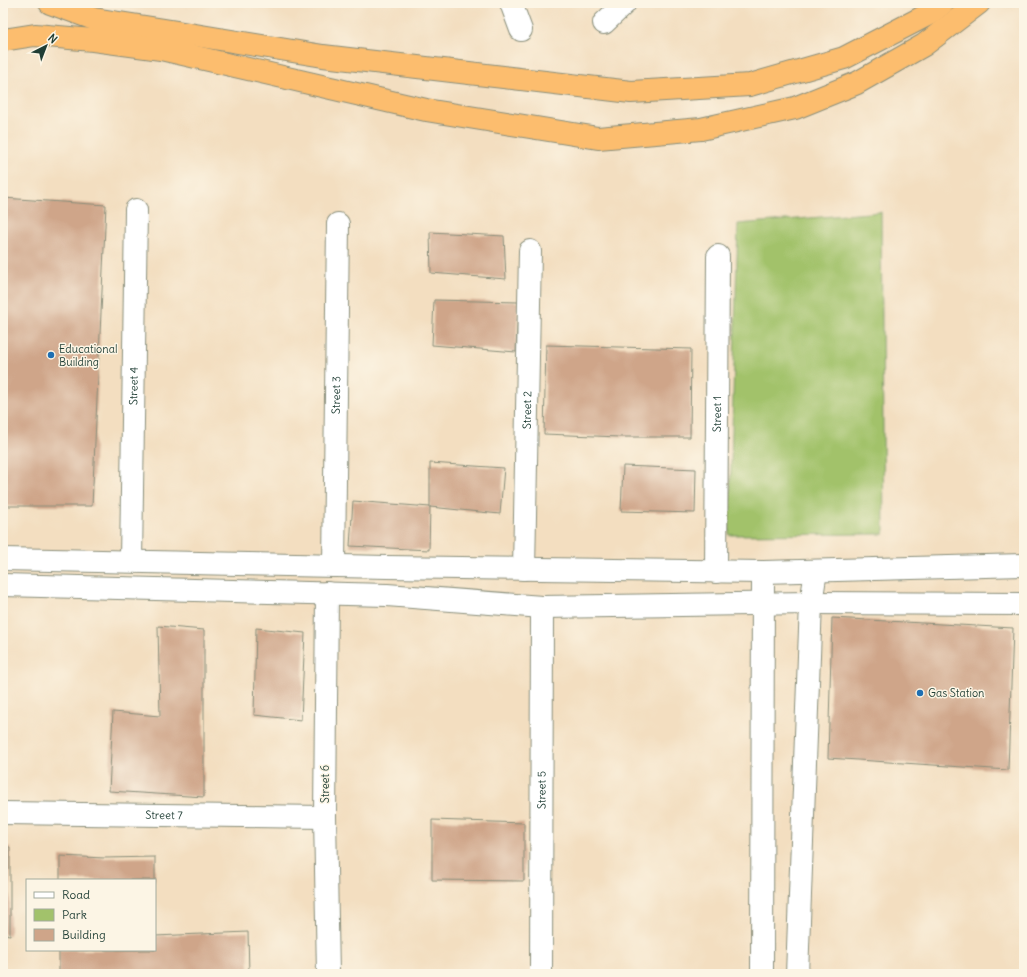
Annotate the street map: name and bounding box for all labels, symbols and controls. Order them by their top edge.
north arrow [26,26,66,66]
text: N [45,31,60,46]
place label: Educational Building [59,342,117,369]
marker: Educational Building [46,350,56,360]
street label: Street 4 [126,367,141,405]
street label: Street 3 [329,376,343,414]
street label: Street 2 [520,391,534,429]
street label: Street 1 [710,396,724,432]
place label: Gas Station [928,686,985,700]
marker: Gas Station [915,688,925,698]
street label: Street 6 [318,765,332,803]
street label: Street 5 [534,771,549,809]
street label: Street 7 [145,808,183,822]
legend [26,879,156,951]
text: Road [62,887,90,902]
text: Park [62,907,87,922]
text: Building [62,927,106,942]

